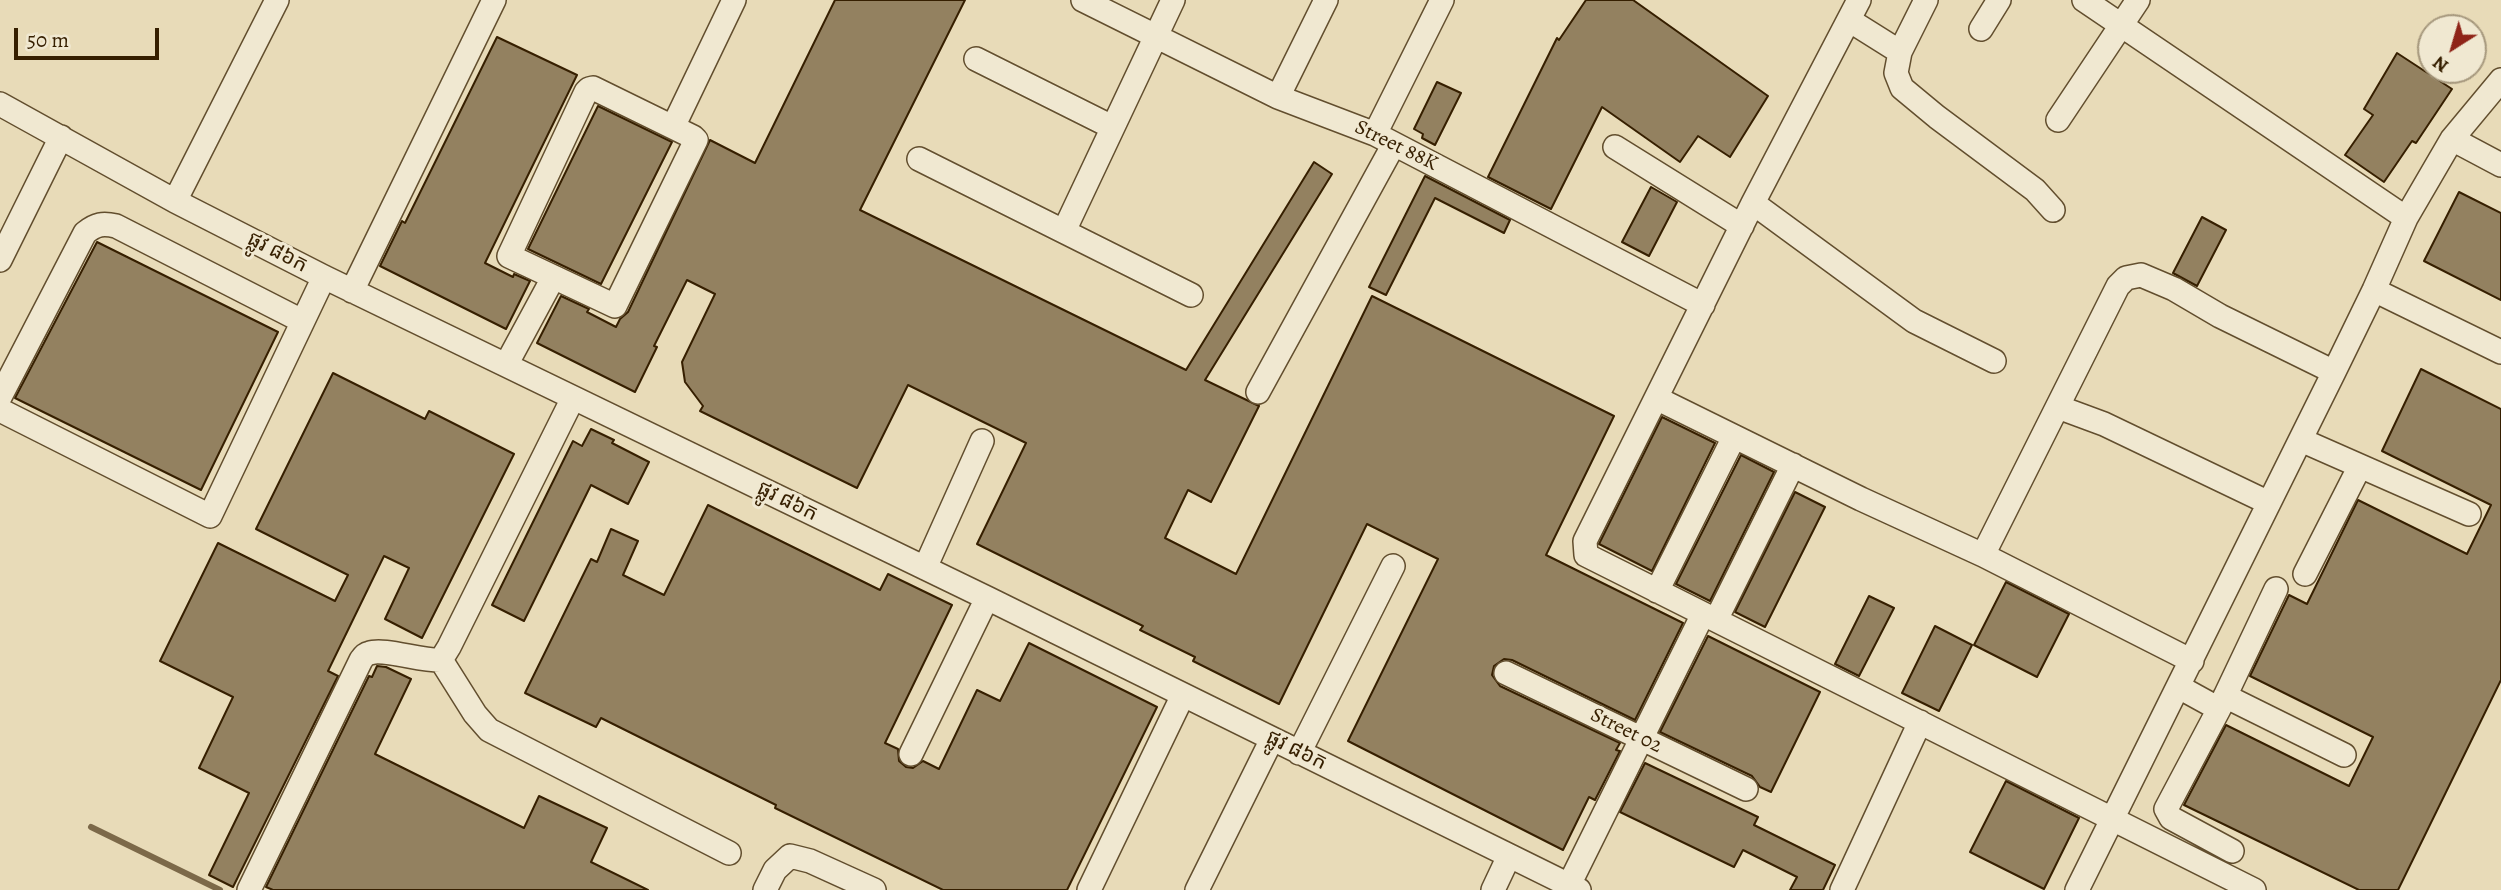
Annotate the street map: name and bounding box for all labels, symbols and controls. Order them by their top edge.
scale bar [18,14,163,58]
north arrow [2417,14,2487,84]
text: 50 m [27,26,69,54]
text: N [2427,50,2454,79]
street label: Street 88K [1350,115,1442,177]
street label: ផ្លូវ ៨៦ក [243,227,311,279]
street label: ផ្លូវ ៨៦ក [753,477,821,527]
street label: Street 02 [1586,703,1666,759]
street label: ផ្លូវ ៨៦ក [1262,726,1330,776]

